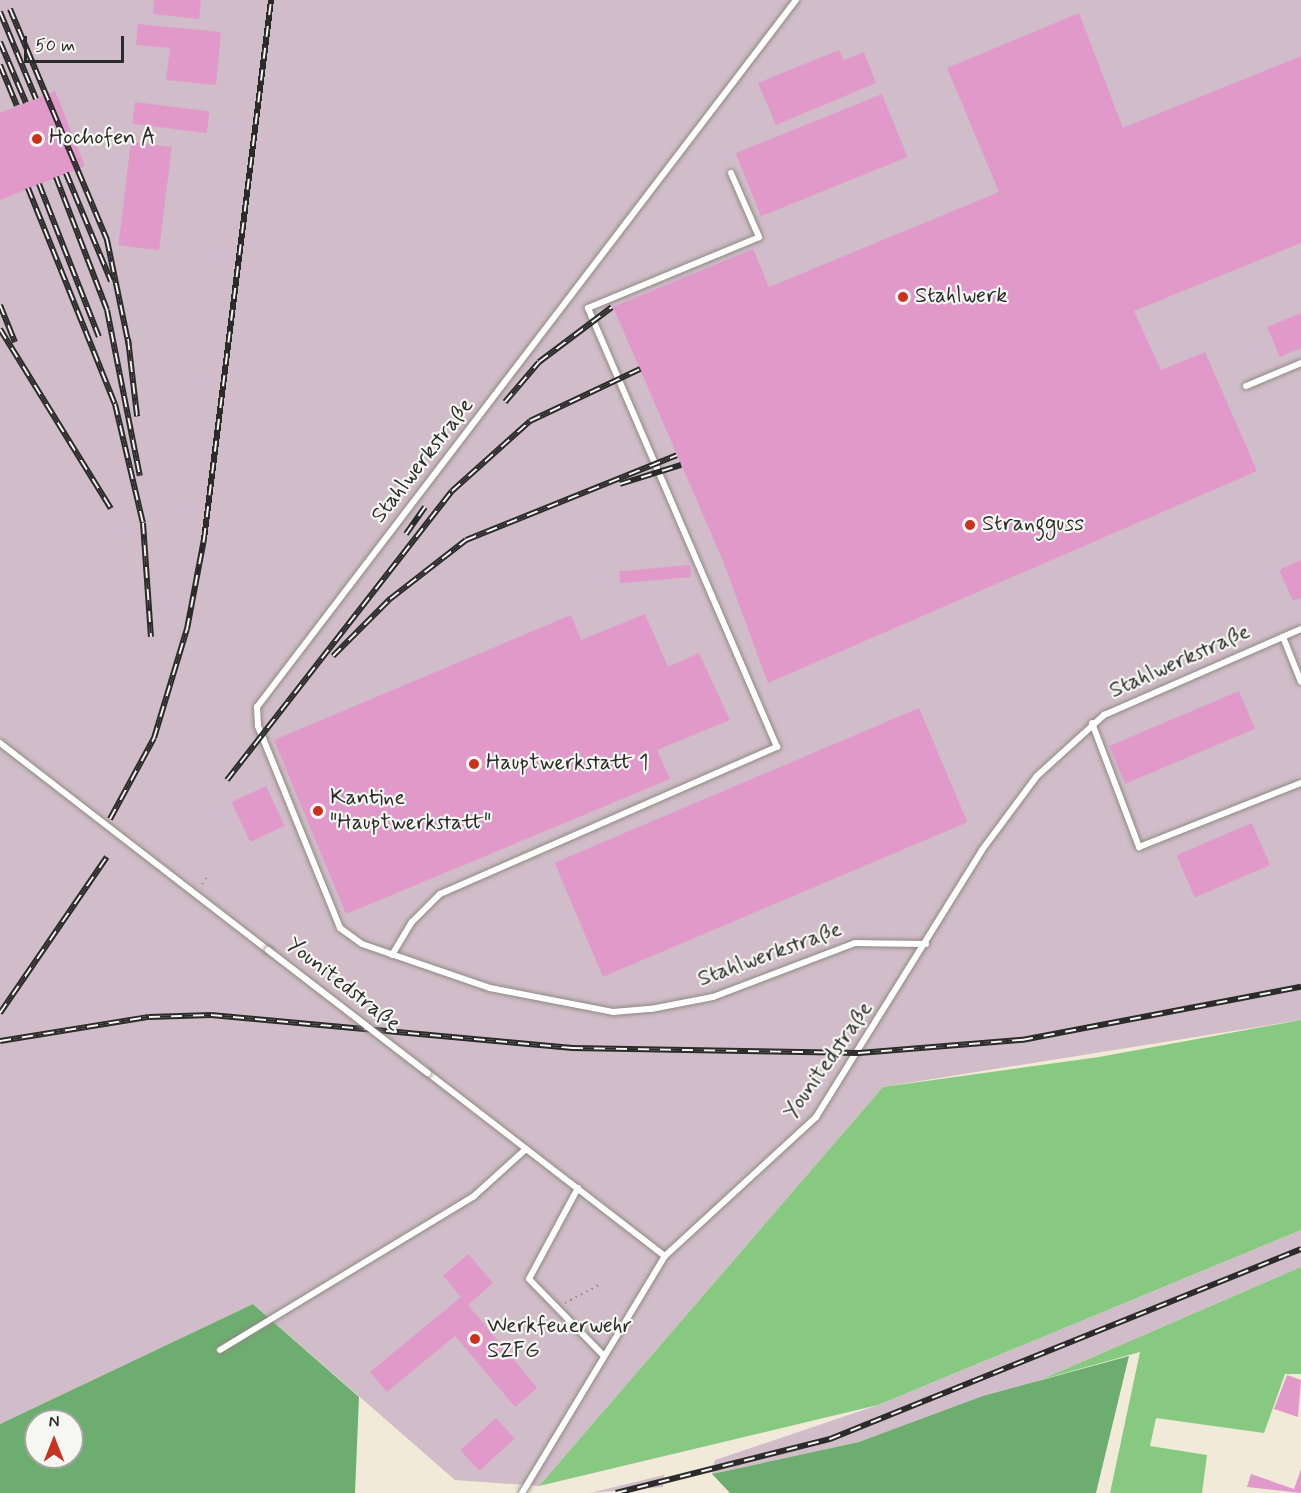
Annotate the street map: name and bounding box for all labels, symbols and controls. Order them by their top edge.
scale bar [27,24,128,62]
text: 50 m [35,34,75,58]
place label: Hochofen A [49,126,156,152]
marker: Hochofen A [30,132,44,146]
place label: Stahlwerk [915,284,1007,310]
marker: Stahlwerk [896,290,910,304]
street label: Stahlwerkstraße [366,393,480,529]
place label: Strangguss [982,512,1084,538]
marker: Strangguss [963,518,977,532]
street label: Stahlwerkstraße [1106,619,1254,705]
place label: Hauptwerkstatt 1 [486,751,649,777]
marker: Hauptwerkstatt 1 [467,757,481,771]
place label: Kantine "Hauptwerkstatt" [330,785,491,836]
marker: Kantine "Hauptwerkstatt" [311,804,325,818]
street label: Stahlwerkstraße [695,917,845,993]
street label: Younitedstraße [281,932,405,1038]
street label: Younitedstraße [779,997,879,1125]
place label: Werkfeuerwehr SZFG [487,1313,632,1364]
marker: Werkfeuerwehr SZFG [468,1332,482,1346]
north arrow [24,1409,84,1469]
text: N [49,1412,59,1433]

